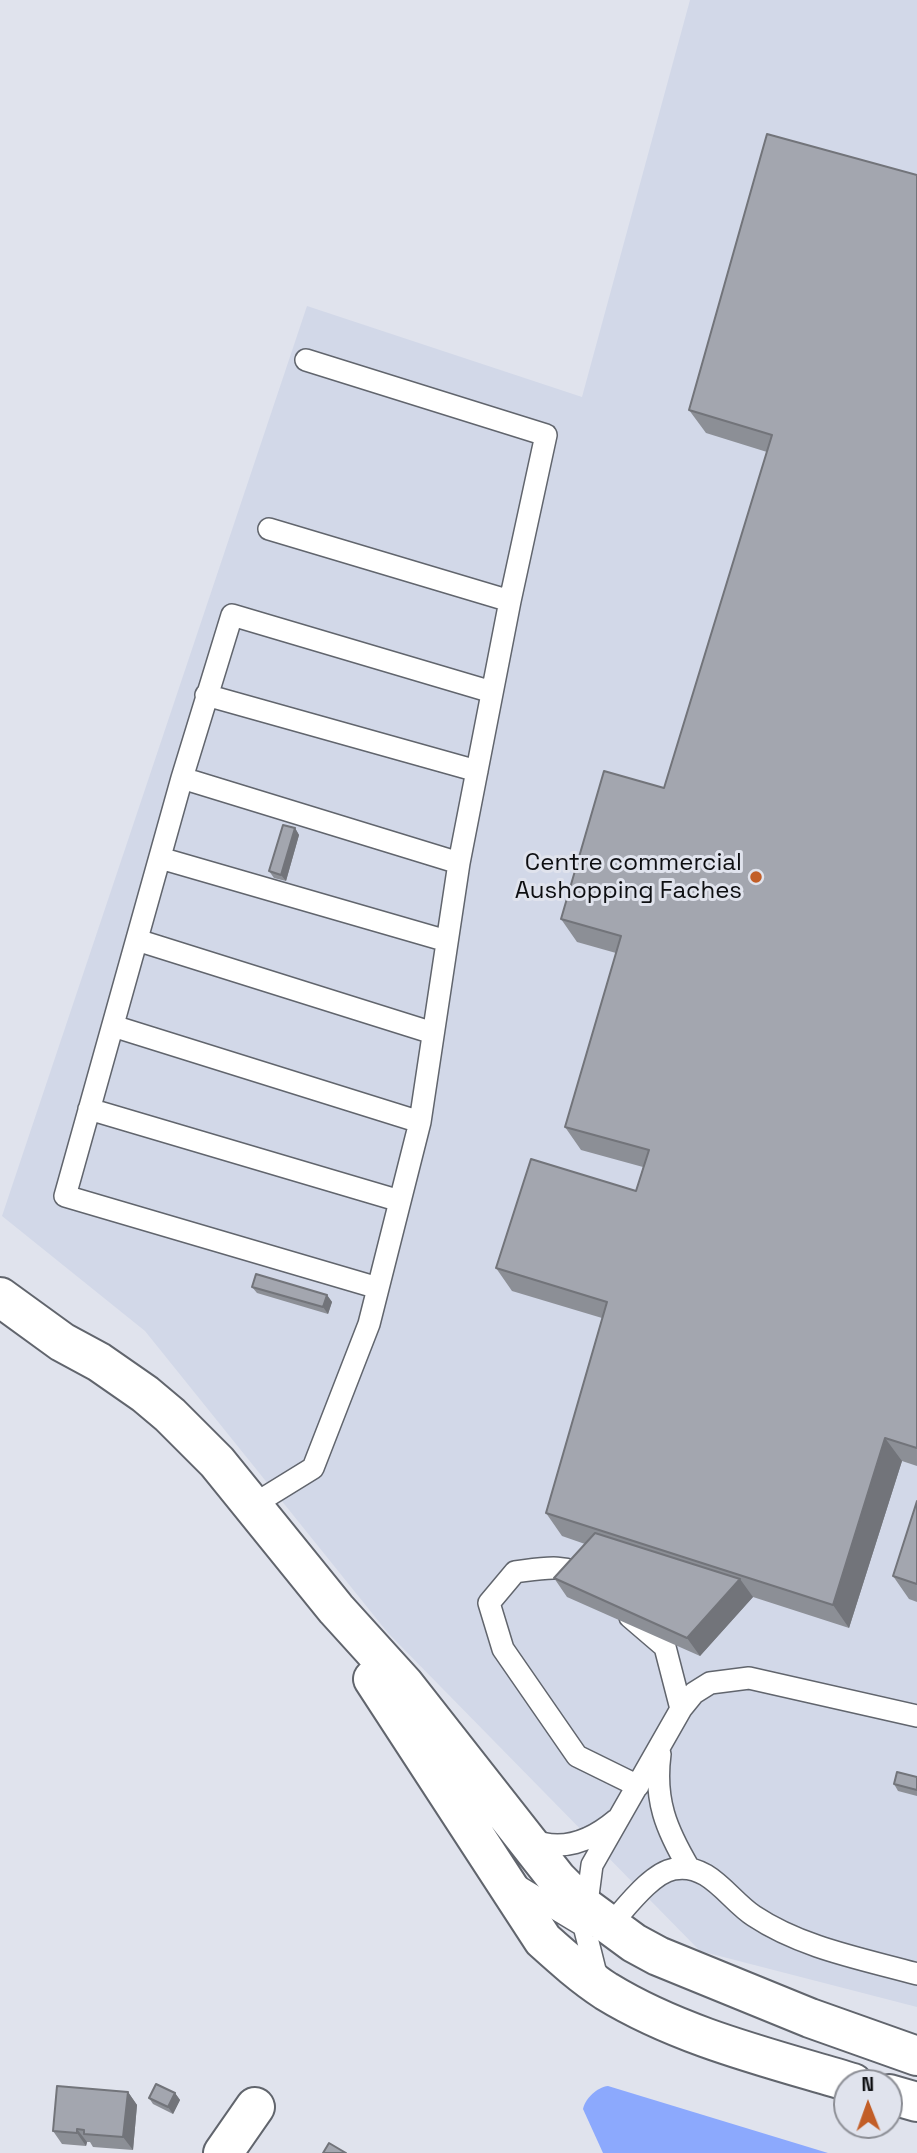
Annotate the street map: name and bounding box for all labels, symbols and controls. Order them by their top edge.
place label: Centre commercial Aushopping Faches [515,849,742,905]
marker: Centre commercial Aushopping Faches [748,869,764,885]
north arrow [833,2069,903,2139]
text: N [861,2072,874,2097]

